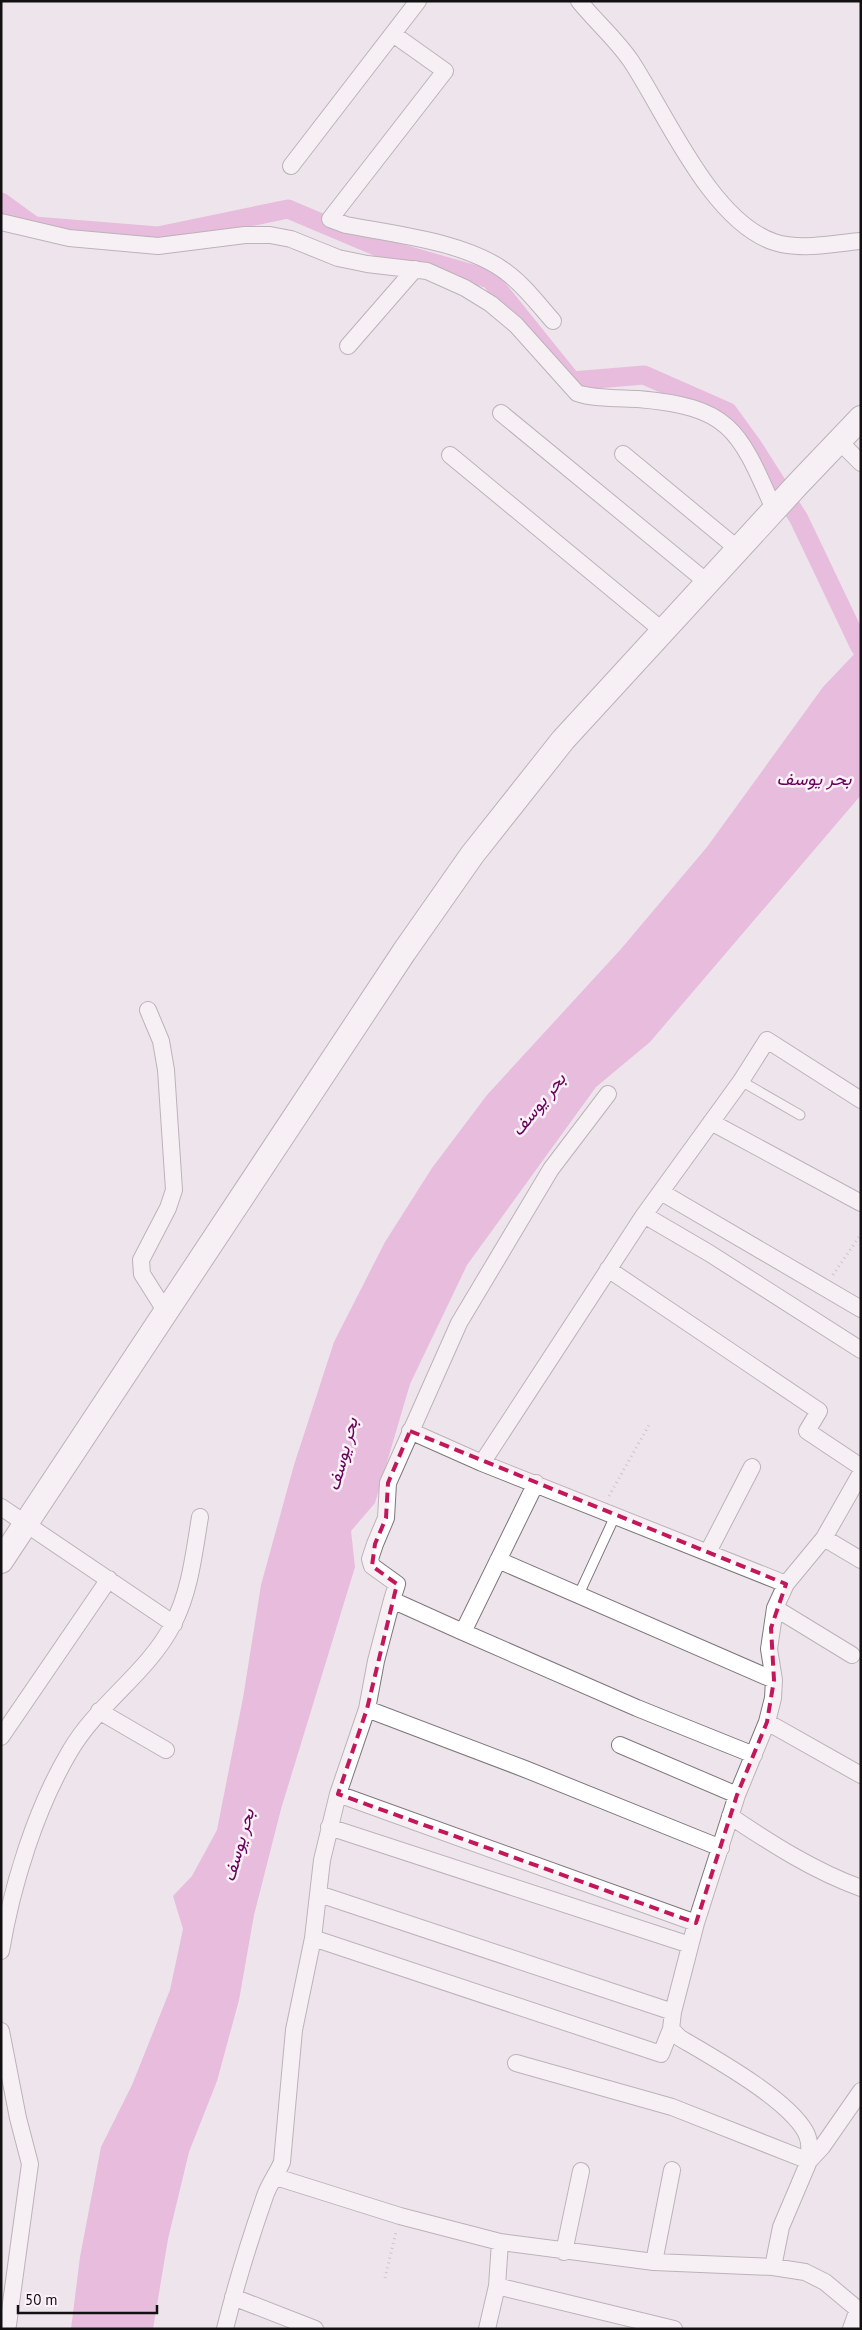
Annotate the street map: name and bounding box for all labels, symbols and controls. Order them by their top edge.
water label: بحر يوسف [777,767,852,790]
water label: بحر يوسف [506,1067,571,1140]
water label: بحر يوسف [321,1414,363,1493]
water label: بحر يوسف [217,1805,260,1884]
scale bar [18,2282,156,2314]
text: 50 m [25,2290,58,2309]

